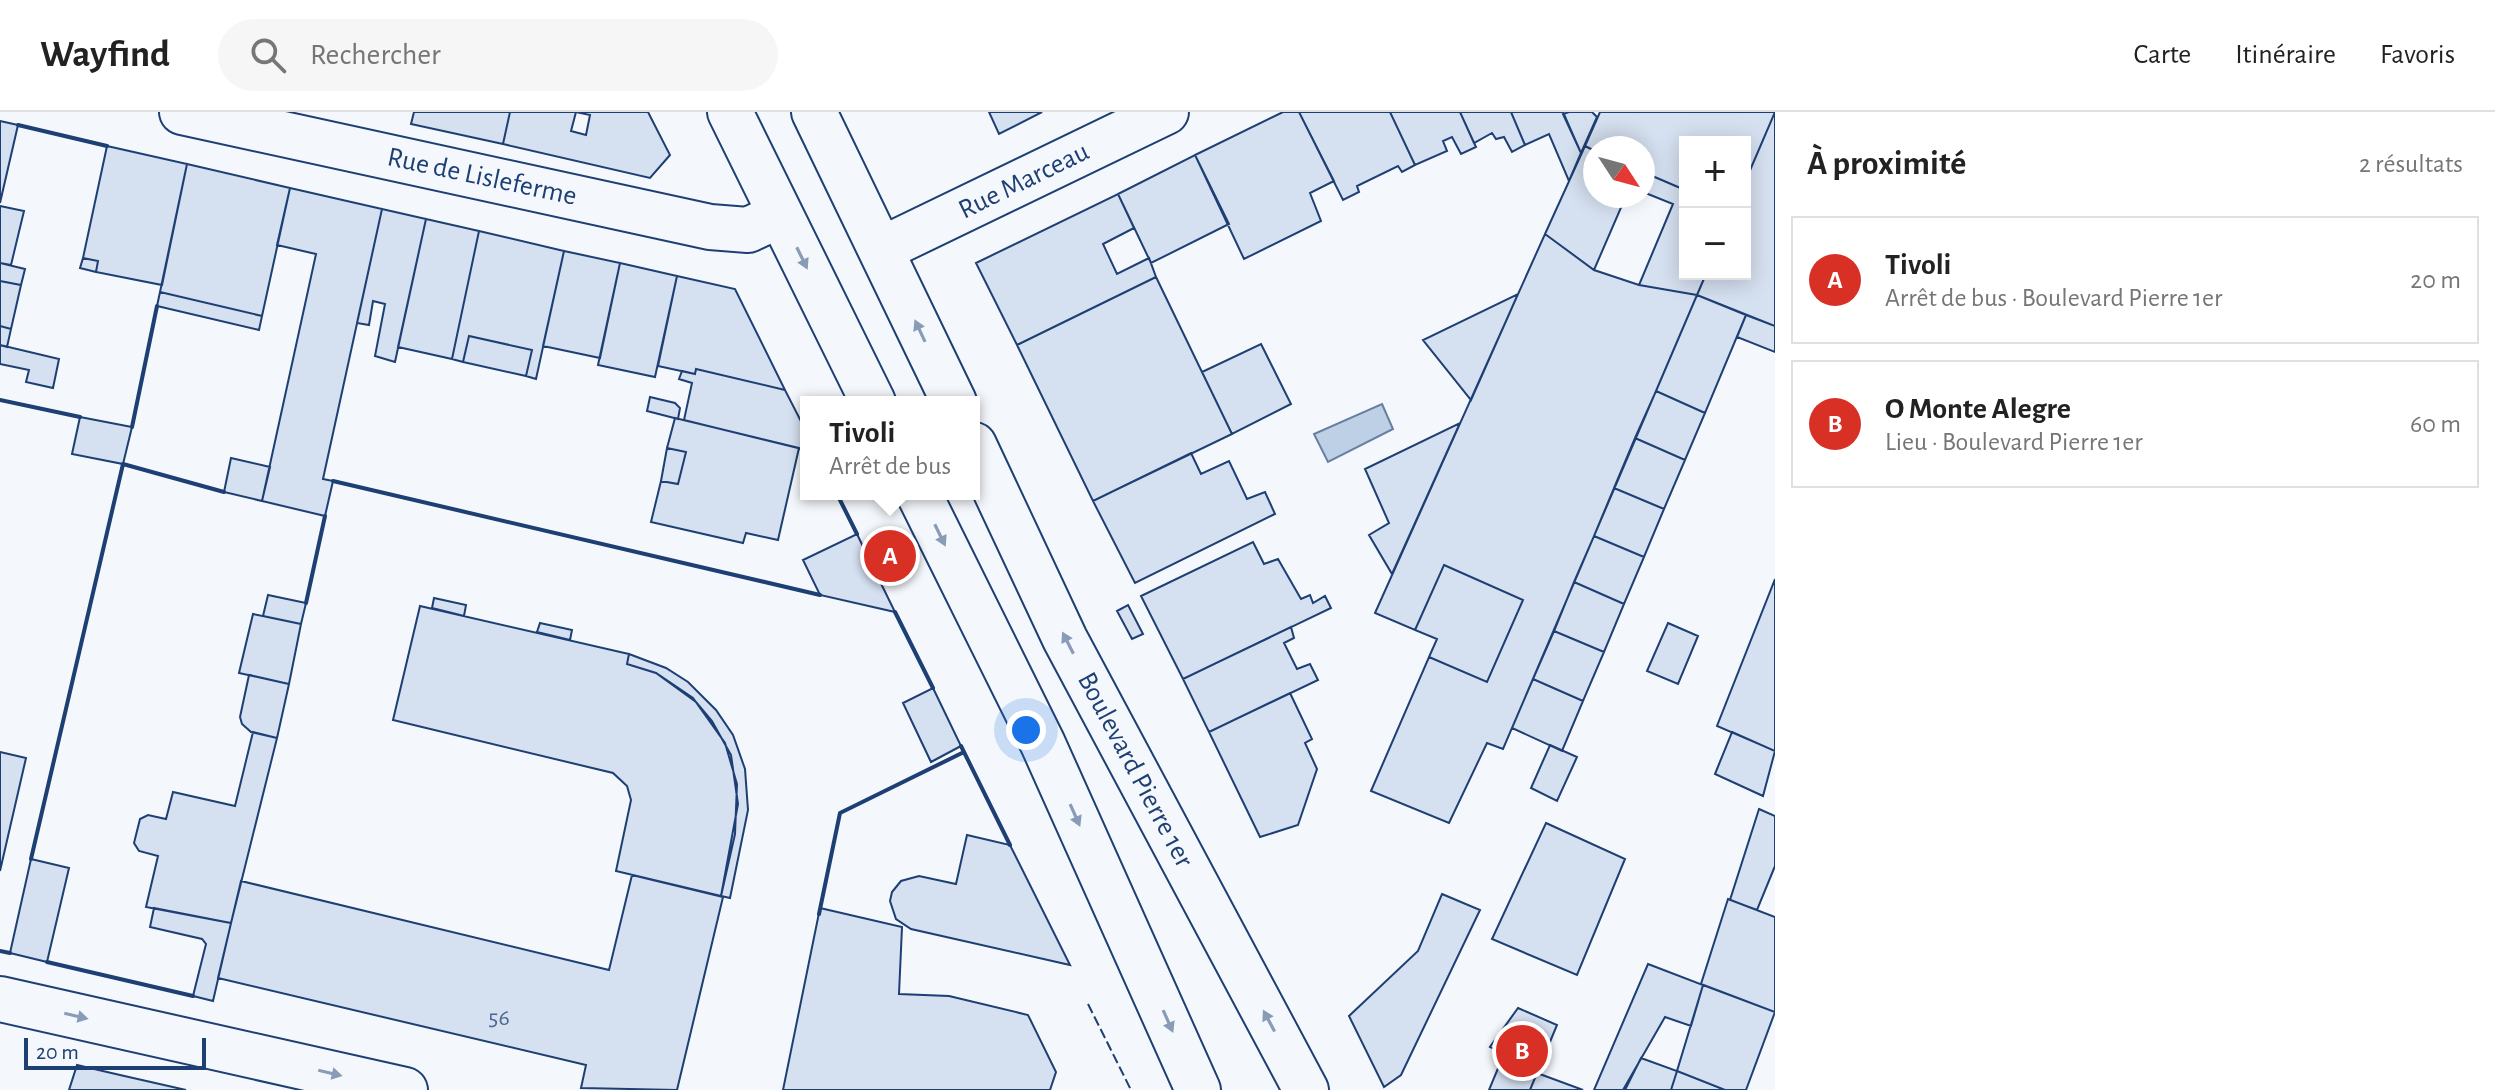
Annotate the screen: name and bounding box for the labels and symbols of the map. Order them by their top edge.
north arrow [1583,136,1655,208]
street label: Rue Marceau [954,137,1094,225]
street label: Rue de Lisleferme [385,143,579,211]
one-way arrow [795,246,808,269]
one-way arrow [913,320,927,343]
one-way arrow [933,524,946,547]
pin: A [864,526,916,586]
one-way arrow [1061,632,1074,655]
street label: Boulevard Pierre 1er [1072,668,1198,872]
your location [1006,710,1046,750]
one-way arrow [1068,804,1082,827]
house number: 56 [488,1006,510,1030]
one-way arrow [64,1010,89,1023]
one-way arrow [1161,1010,1174,1033]
one-way arrow [1262,1010,1276,1033]
pin: B [1496,1021,1548,1081]
scale bar [24,1034,206,1070]
one-way arrow [317,1067,342,1080]

